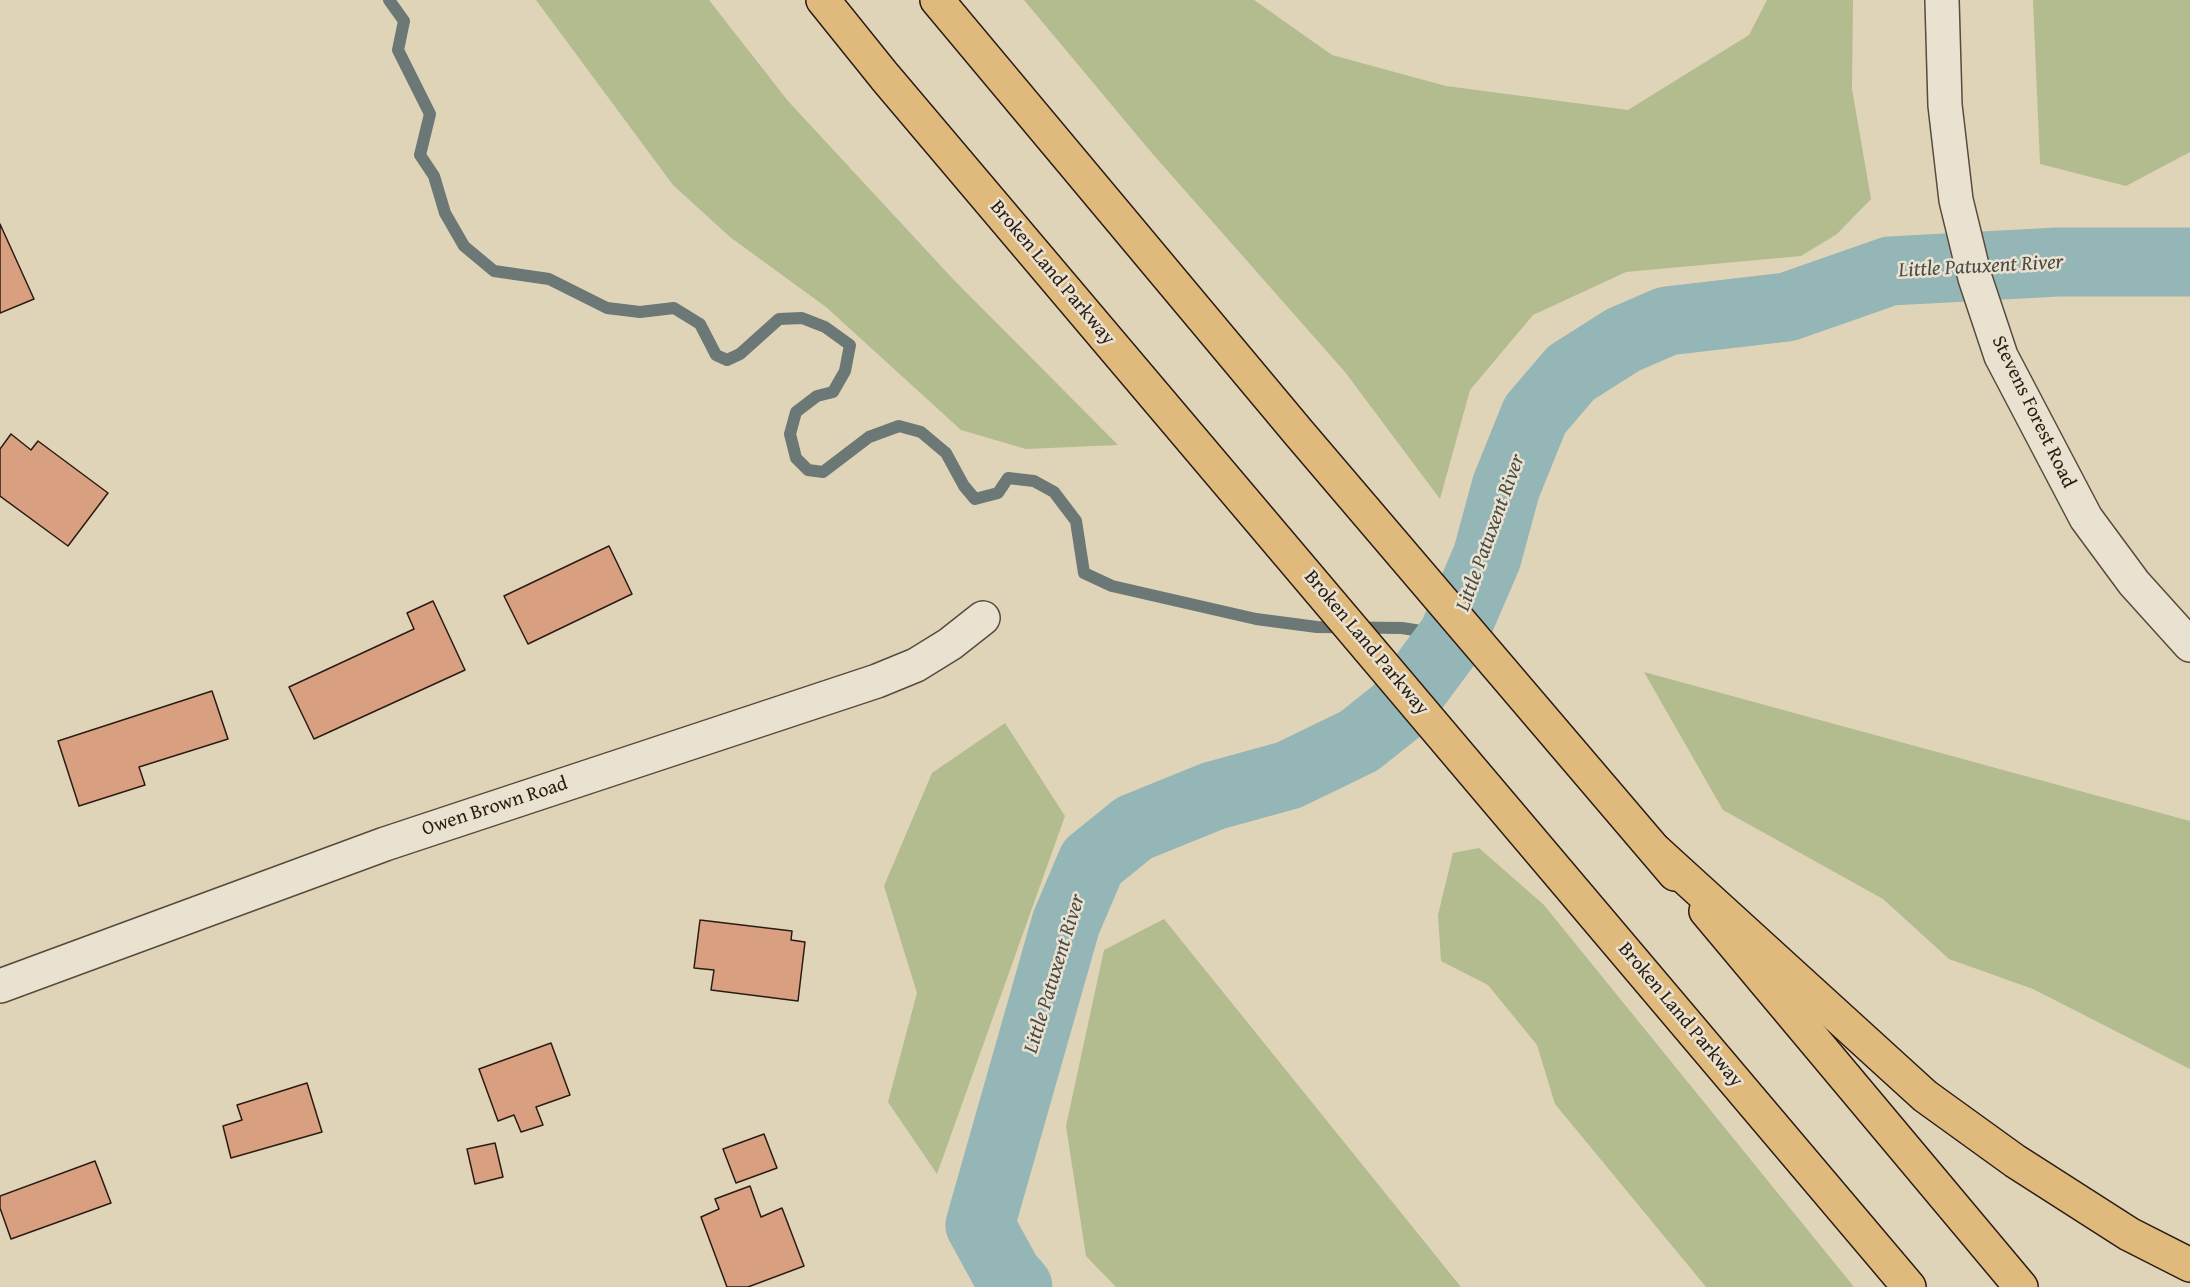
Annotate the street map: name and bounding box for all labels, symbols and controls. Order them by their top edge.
street label: Broken Land Parkway [984,196,1120,350]
water label: Little Patuxent River [1898,250,2064,284]
street label: Stevens Forest Road [1986,332,2080,492]
water label: Little Patuxent River [1451,451,1531,615]
street label: Broken Land Parkway [1298,566,1434,720]
street label: Owen Brown Road [419,772,571,842]
water label: Little Patuxent River [1019,891,1091,1057]
street label: Broken Land Parkway [1612,938,1748,1092]

